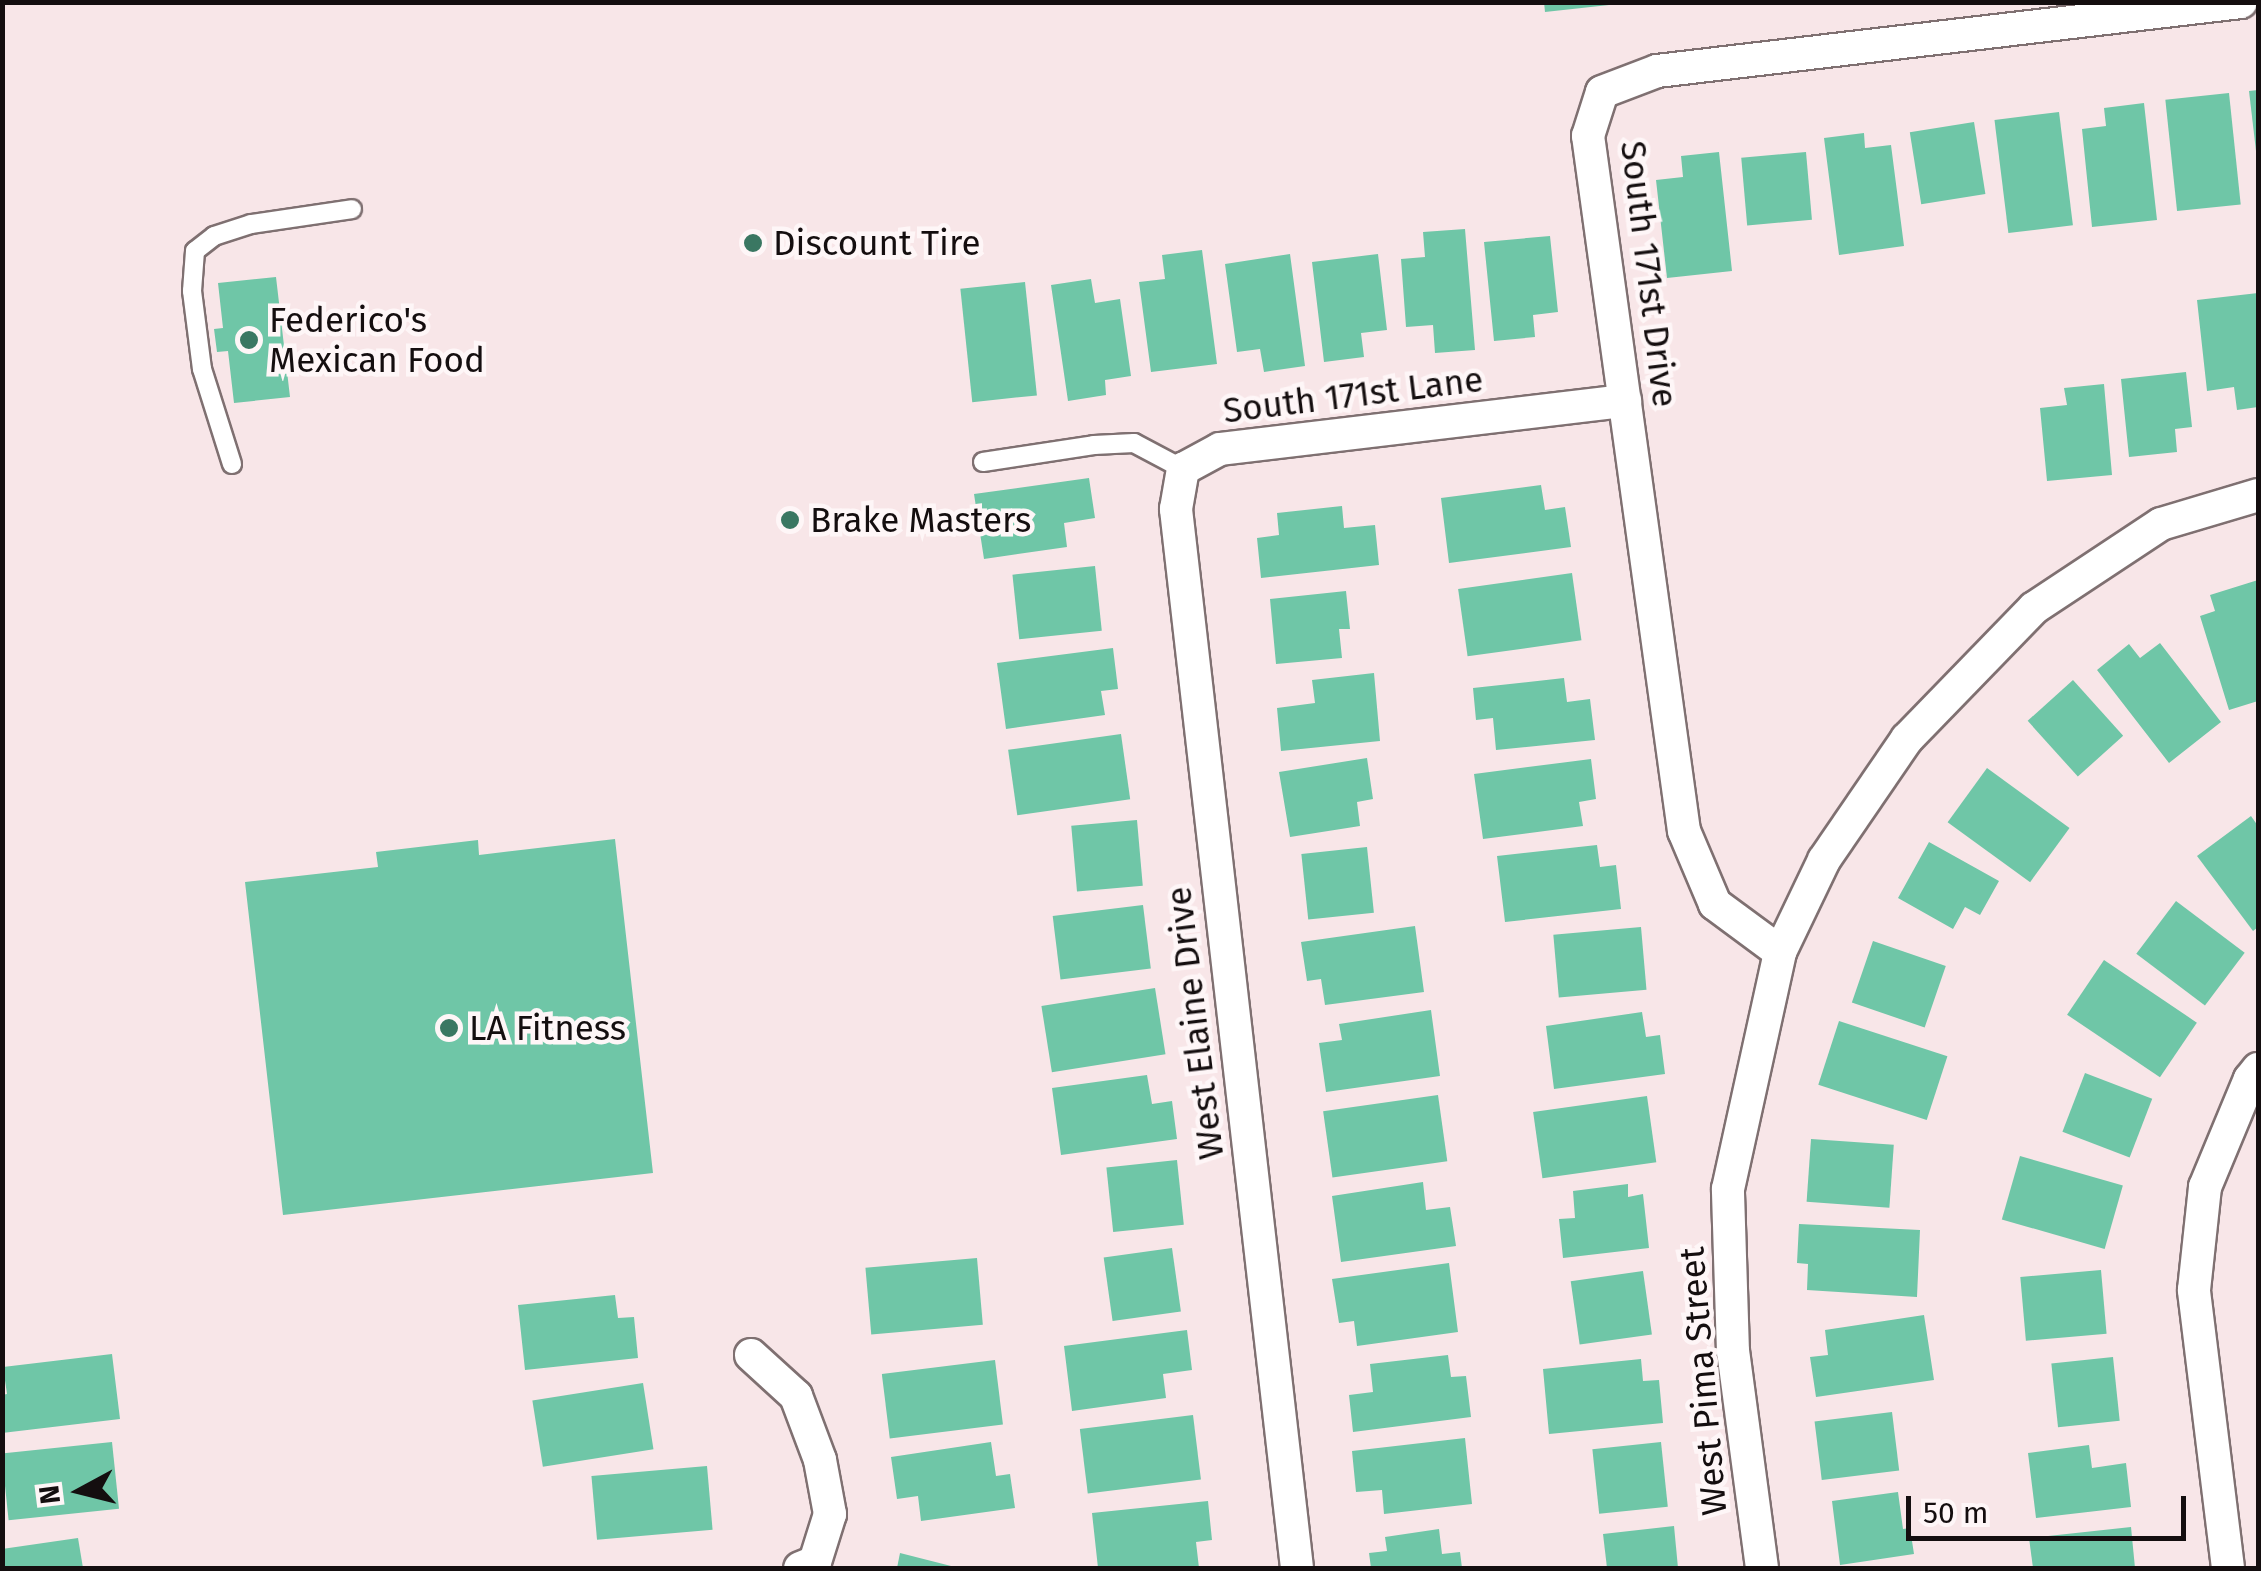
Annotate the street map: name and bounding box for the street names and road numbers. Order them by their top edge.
street label: South 171st Drive [1612,139,1686,409]
street label: South 171st Lane [1221,358,1485,432]
street label: West Elaine Drive [1157,884,1233,1162]
street label: West Pima Street [1670,1245,1736,1517]

